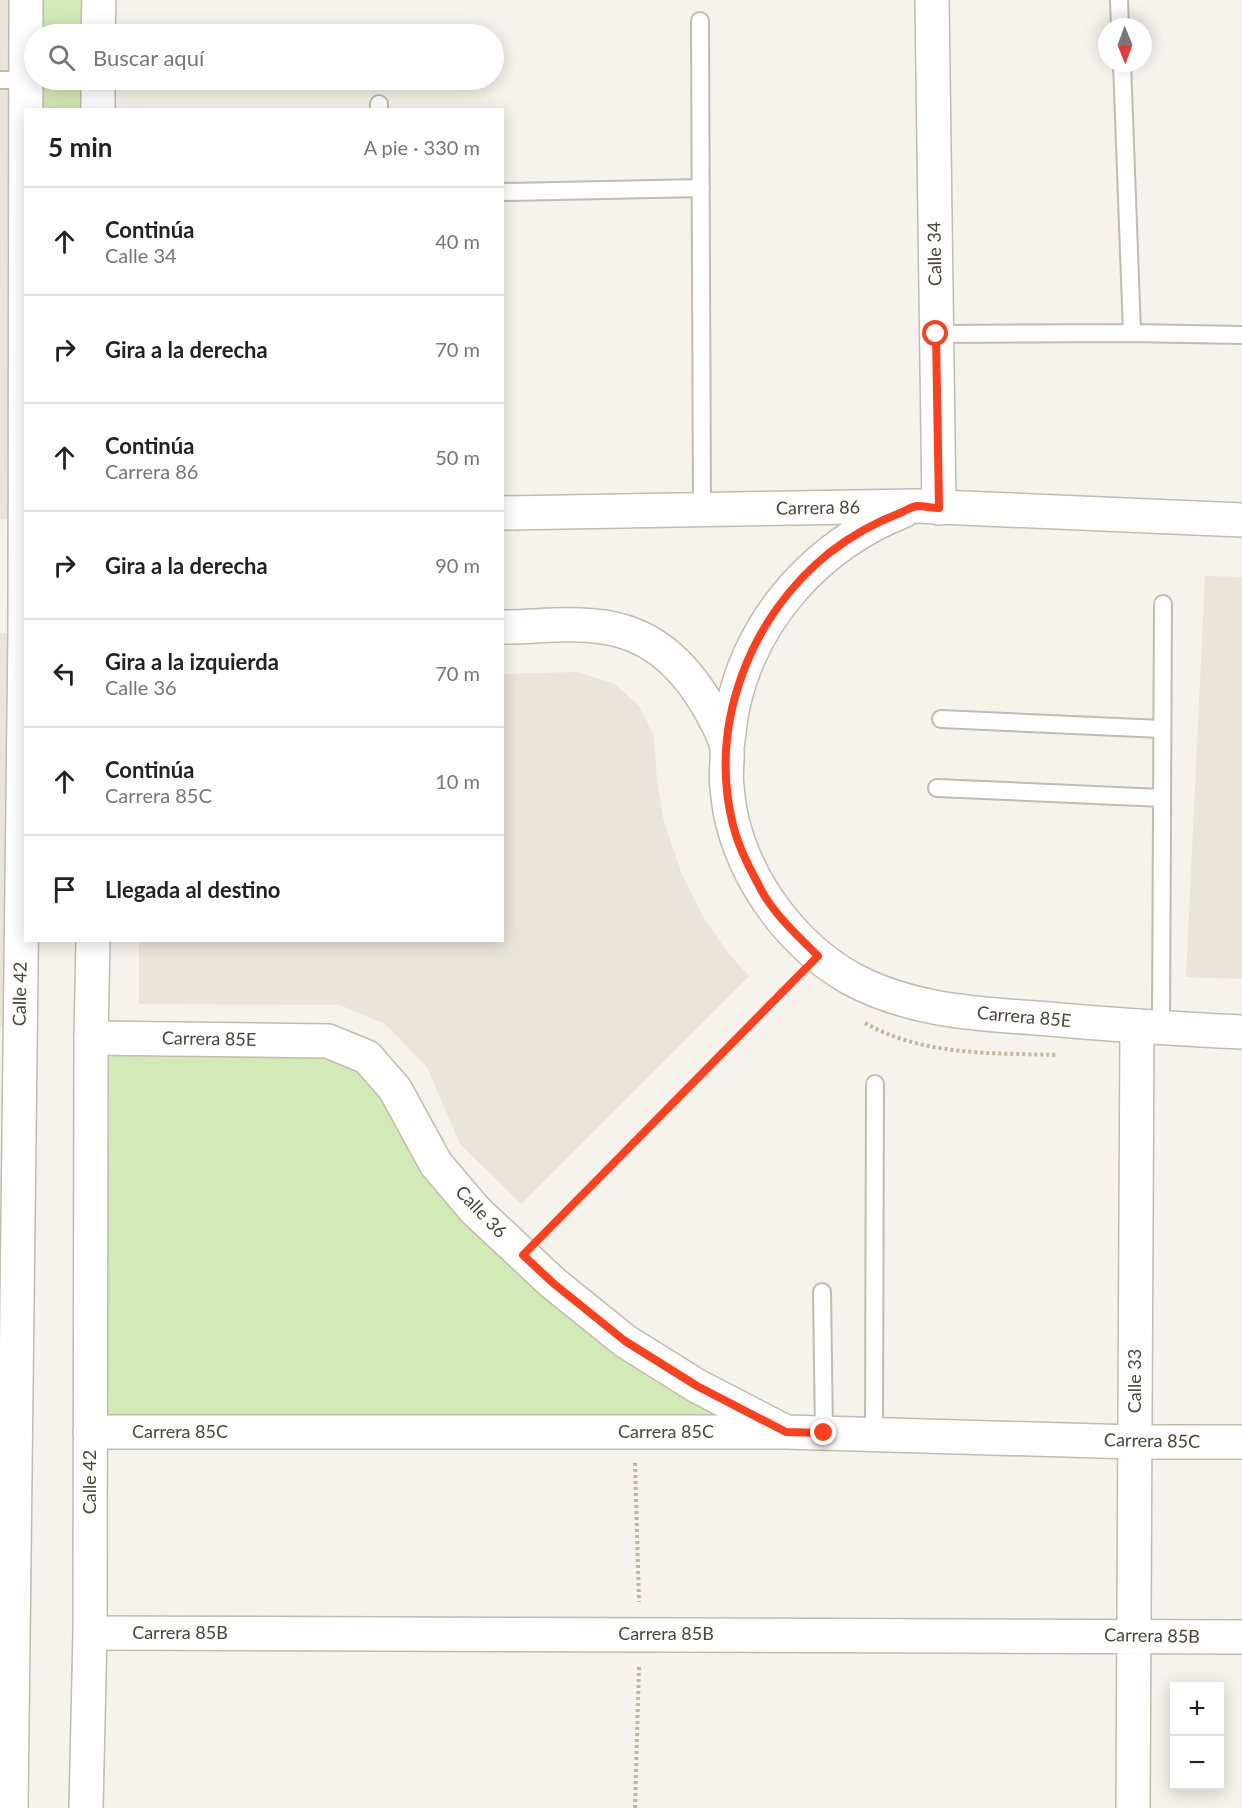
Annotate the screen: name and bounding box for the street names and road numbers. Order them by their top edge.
street label: Calle 34 [922,222,946,286]
street label: Carrera 86 [776,495,860,519]
street label: Calle 42 [7,962,31,1026]
street label: Carrera 85E [976,1001,1072,1031]
street label: Carrera 85E [162,1026,256,1050]
street label: Calle 36 [451,1180,512,1242]
street label: Calle 33 [1123,1349,1145,1413]
street label: Carrera 85C [132,1420,228,1442]
street label: Carrera 85C [618,1420,714,1442]
street label: Carrera 85C [1104,1428,1200,1452]
street label: Calle 42 [78,1450,100,1514]
street label: Carrera 85B [132,1621,228,1643]
street label: Carrera 85B [618,1622,714,1644]
street label: Carrera 85B [1104,1623,1200,1647]

